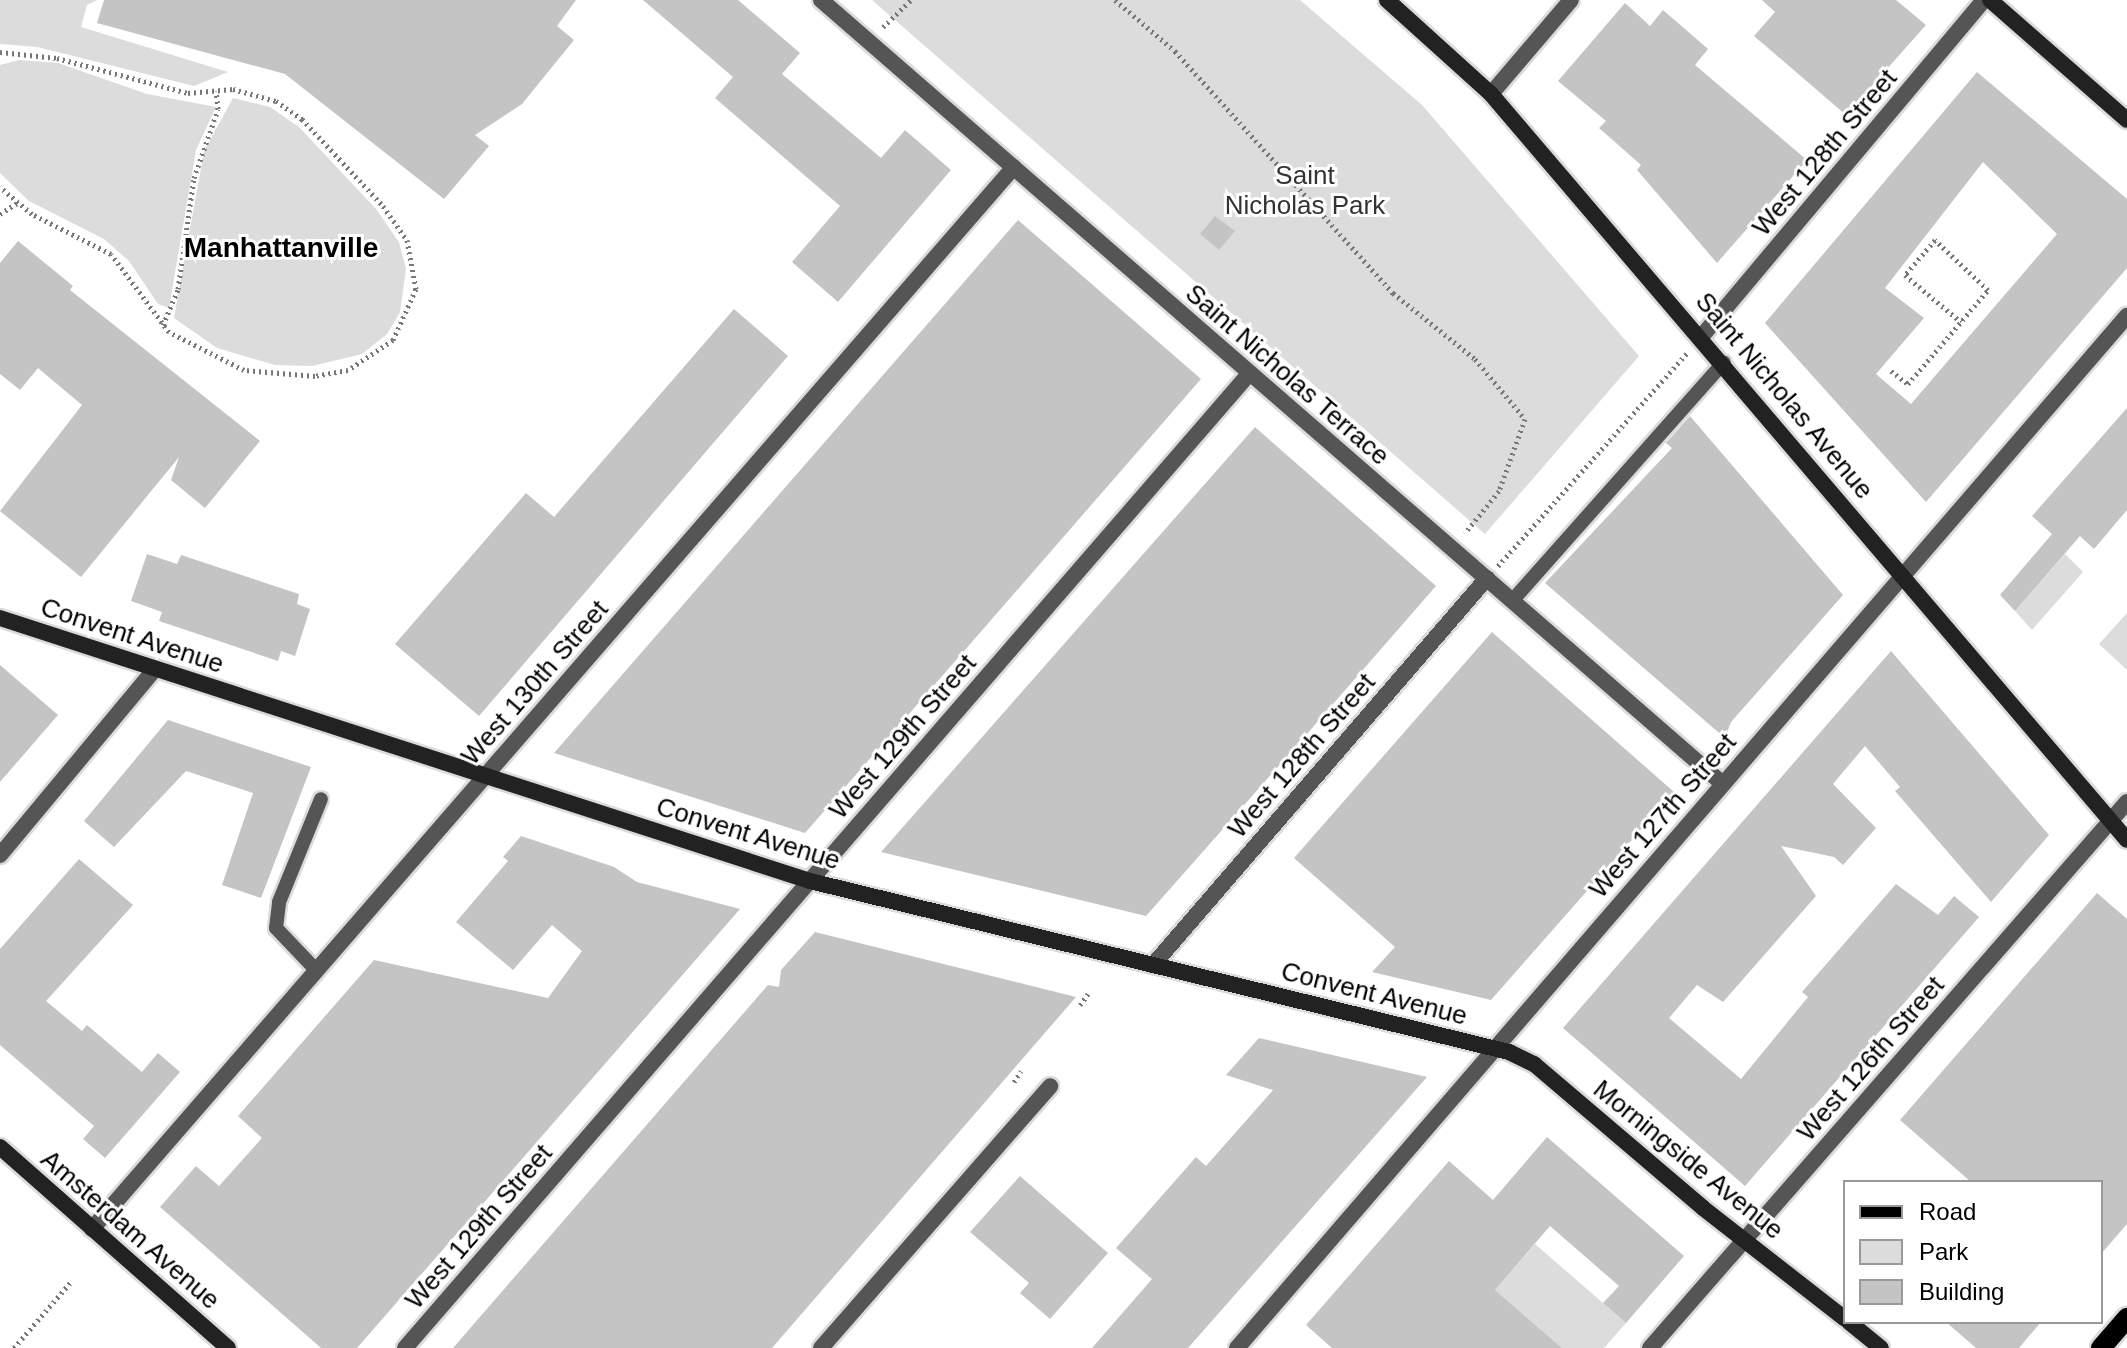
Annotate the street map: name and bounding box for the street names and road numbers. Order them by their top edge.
street label: West 128th Street [1746,63,1904,243]
street label: Saint Nicholas Terrace [1179,278,1395,472]
street label: Saint Nicholas Avenue [1688,286,1880,506]
street label: Convent Avenue [36,592,228,680]
street label: West 130th Street [455,594,615,772]
street label: West 129th Street [823,648,983,826]
street label: West 128th Street [1222,667,1382,845]
street label: West 127th Street [1583,727,1743,905]
street label: Convent Avenue [652,791,844,877]
street label: Convent Avenue [1277,956,1471,1032]
street label: West 126th Street [1791,970,1951,1148]
street label: Morningside Avenue [1586,1073,1790,1247]
street label: West 129th Street [399,1138,559,1316]
street label: Amsterdam Avenue [34,1143,226,1317]

